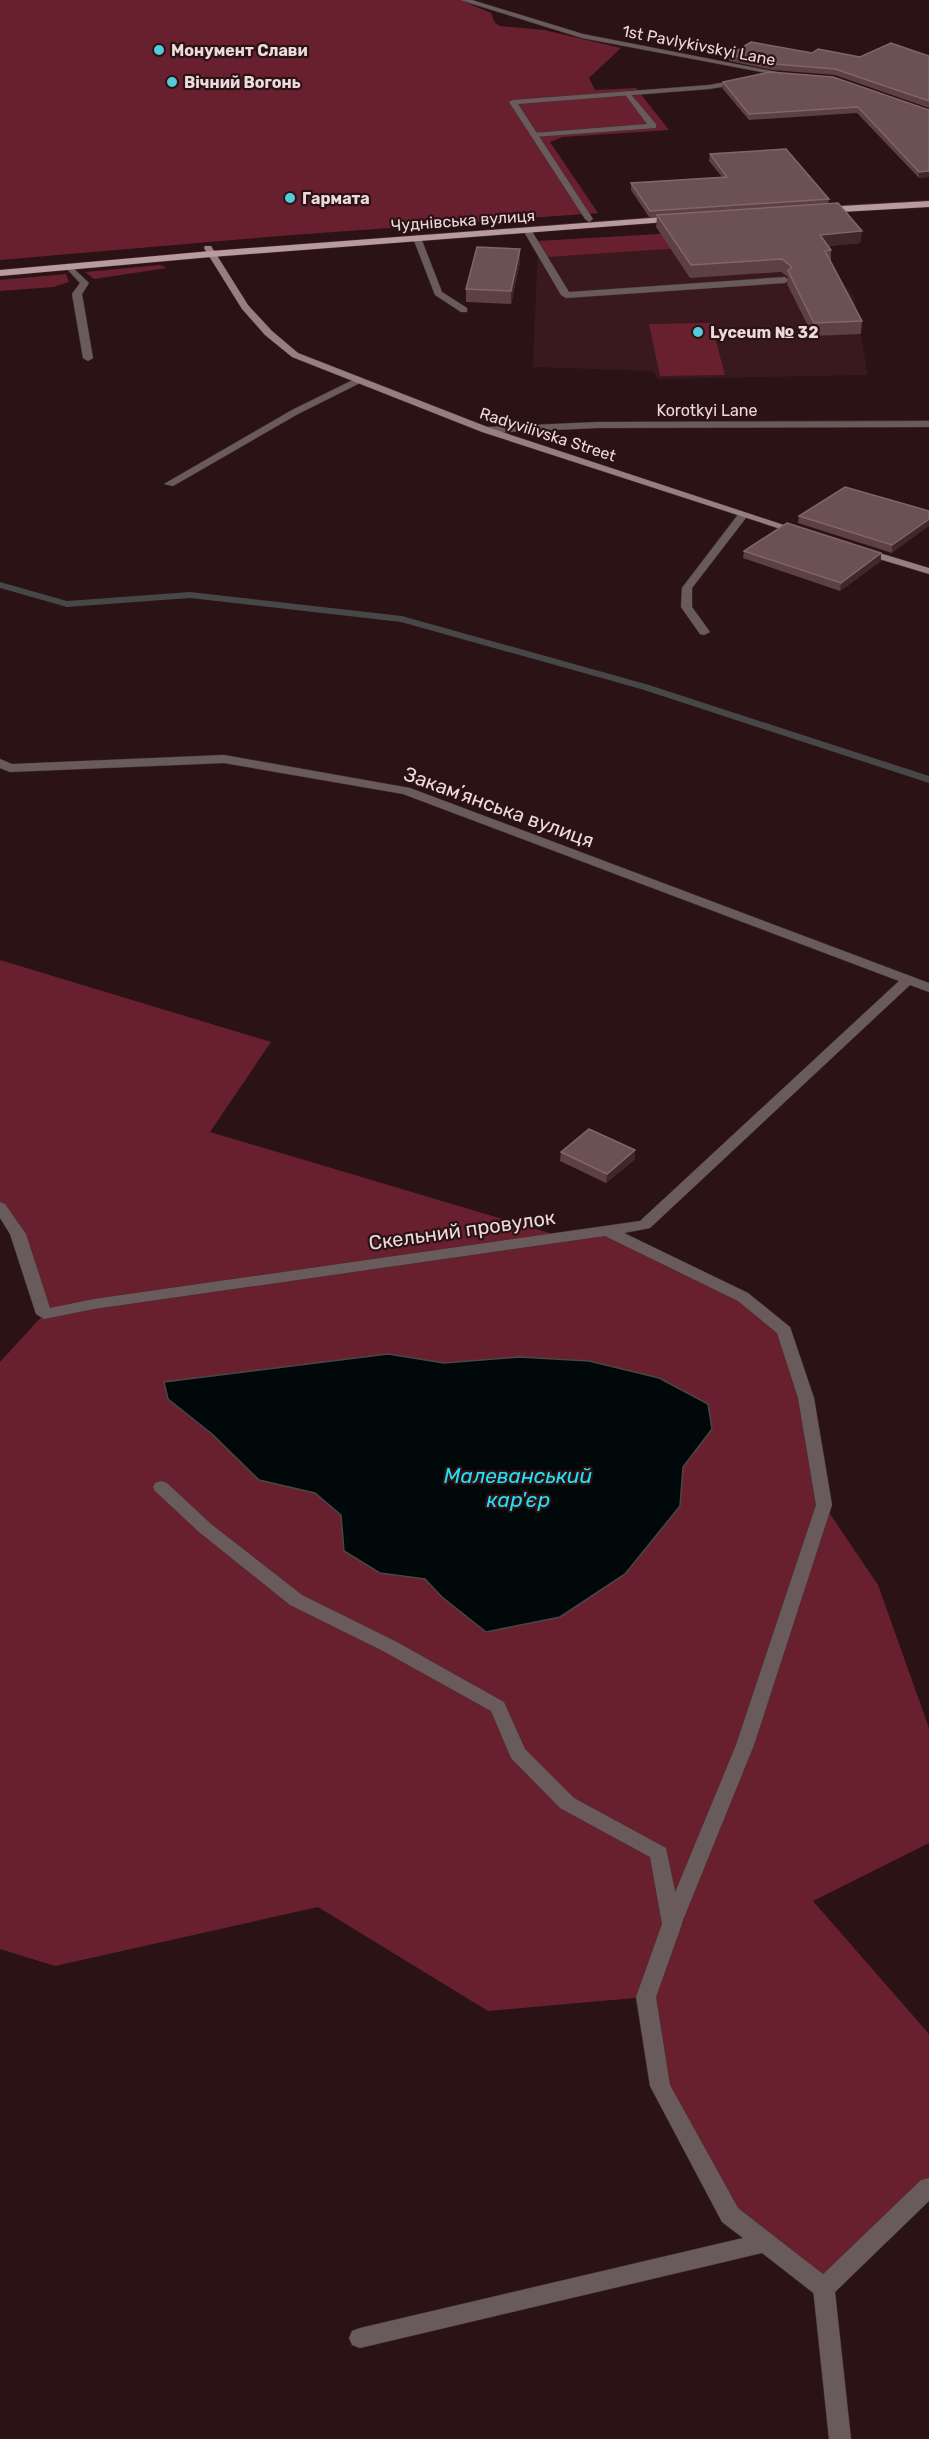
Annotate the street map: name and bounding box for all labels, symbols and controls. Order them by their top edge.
street label: 1st Pavlykivskyi Lane [621,21,777,70]
place label: Монумент Слави [171,41,308,60]
marker: Монумент Слави [152,43,166,57]
place label: Вічний Вогонь [184,73,301,92]
marker: Вічний Вогонь [165,75,179,89]
place label: Гармата [302,189,370,208]
marker: Гармата [283,191,297,205]
street label: Чуднівська вулиця [390,206,536,235]
place label: Lyceum № 32 [710,323,819,342]
marker: Lyceum № 32 [691,325,705,339]
street label: Korotkyi Lane [657,401,758,420]
street label: Radyvilivska Street [477,403,618,465]
street label: Закамʼянська вулиця [401,761,597,853]
street label: Скельний провулок [367,1205,557,1255]
water label: Малеванський кар'єр [444,1463,593,1512]

